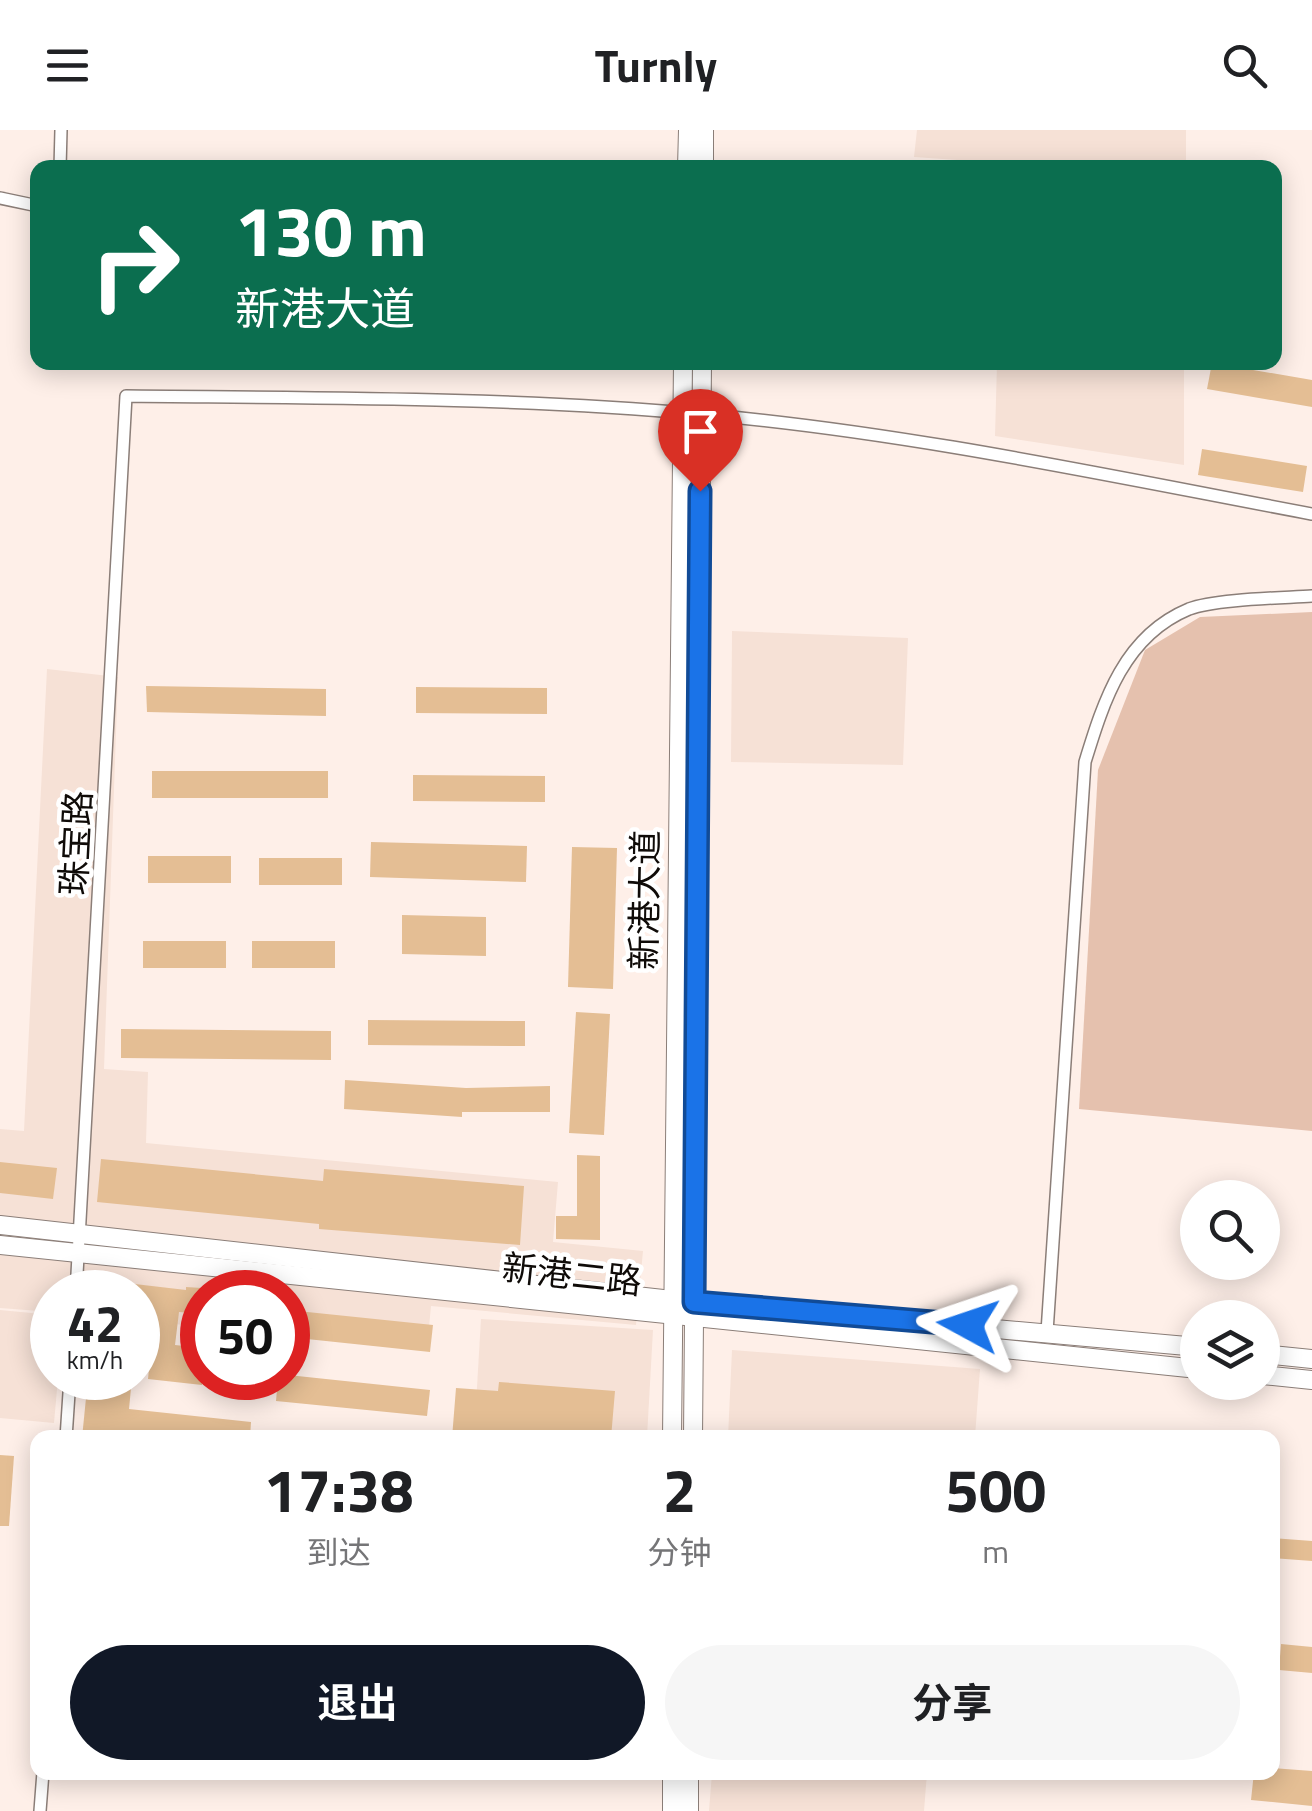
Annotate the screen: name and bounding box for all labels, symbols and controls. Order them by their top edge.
text: Turnly [595,31,717,99]
icon: menu [40,38,95,93]
icon: search [1217,38,1272,93]
text: 130 m [235,177,427,283]
icon: right [70,200,200,330]
text: 新港大道 [235,274,415,342]
pin [658,389,743,492]
icon: arrive [673,404,728,459]
street label: 珠宝路 [45,789,105,897]
street label: 新港大道 [616,830,672,970]
map controls [1180,1180,1280,1400]
button: search [1180,1180,1280,1280]
street label: 新港二路 [500,1240,644,1308]
speed limit sign: 50 [180,1270,310,1400]
position arrow [916,1273,1020,1377]
text: 42 [67,1285,123,1361]
button: layers [1180,1300,1280,1400]
text: km/h [67,1341,123,1379]
text: 17:38 [264,1444,414,1535]
text: 2 [663,1444,696,1535]
text: 500 [945,1444,1046,1535]
text: m [982,1527,1009,1575]
text: 到达 [307,1528,371,1576]
text: 分钟 [647,1528,711,1576]
button: 退出 [70,1645,645,1760]
button: 分享 [665,1645,1240,1760]

